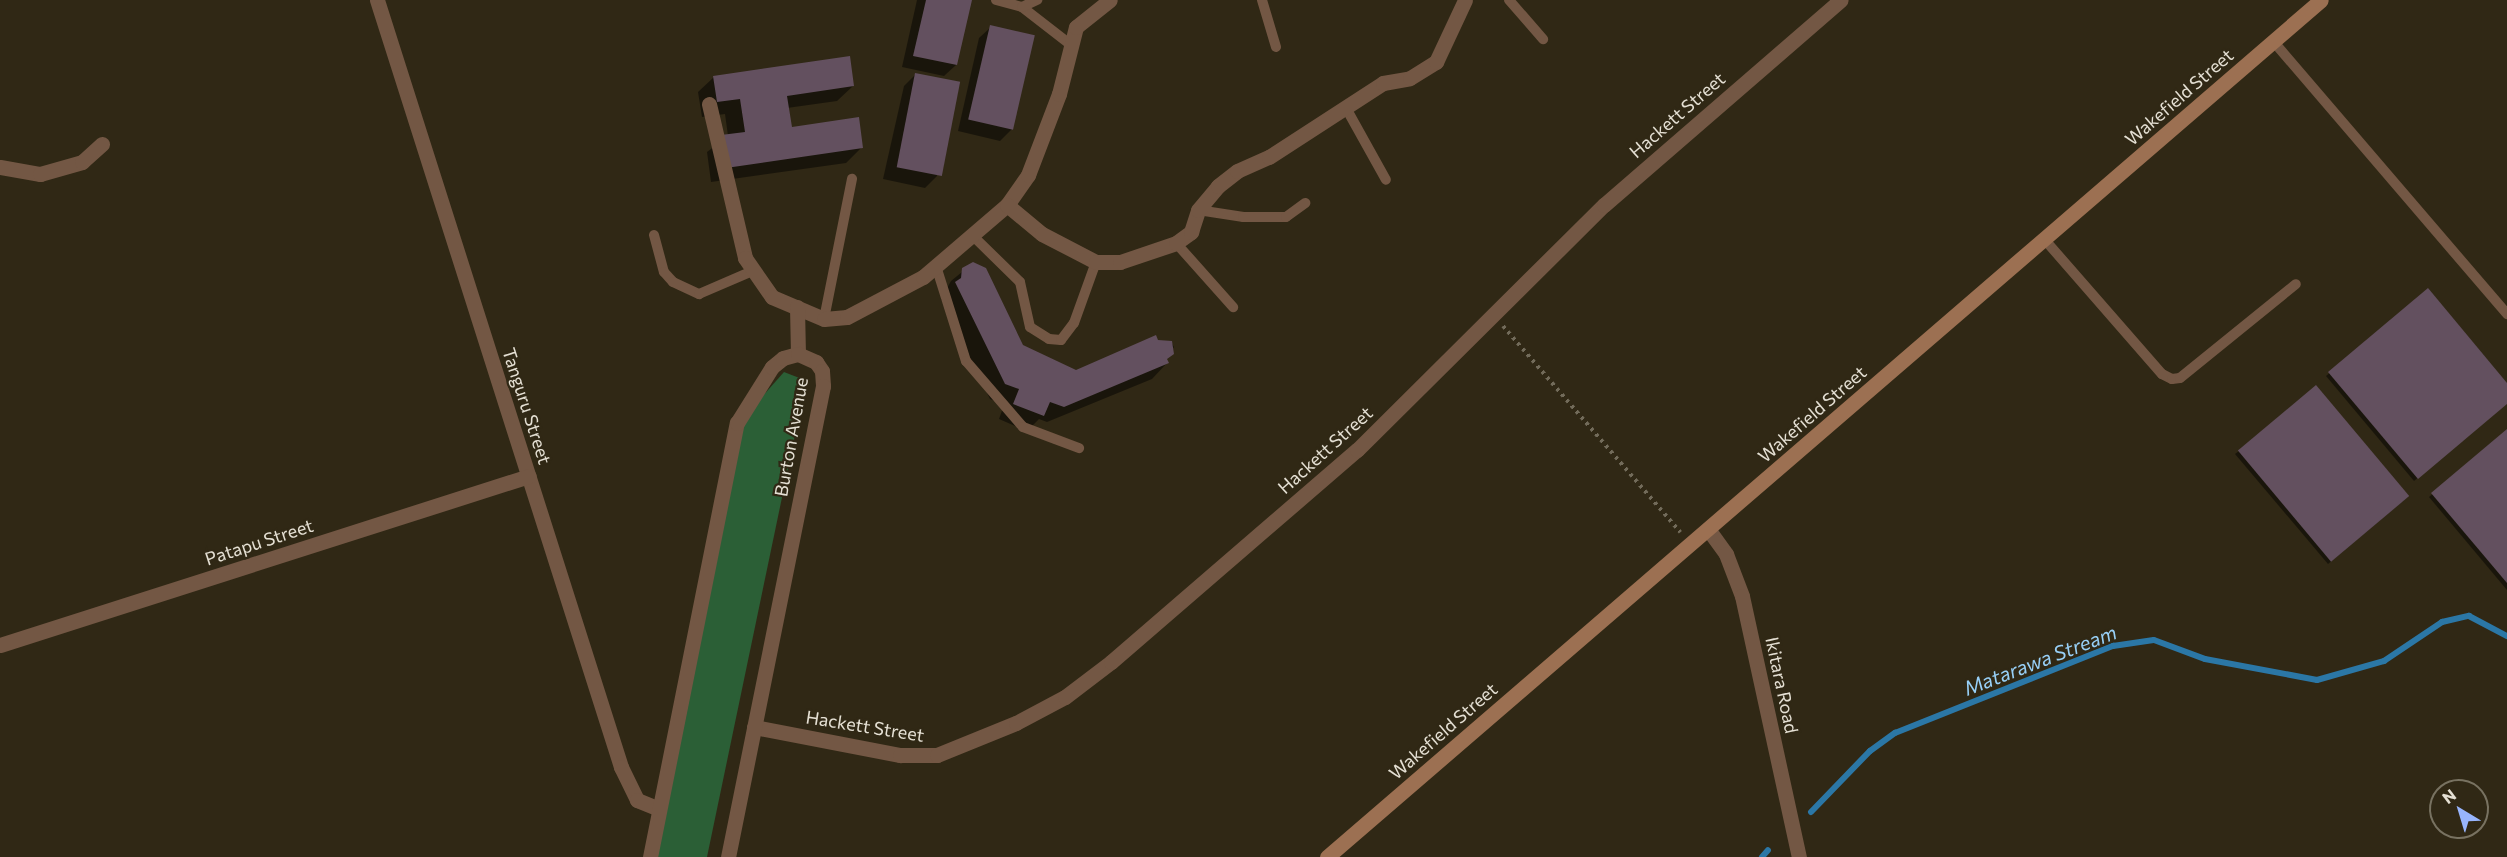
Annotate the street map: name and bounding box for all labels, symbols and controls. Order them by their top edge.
street label: Wakefield Street [2121,44,2237,150]
street label: Hackett Street [1625,68,1729,162]
street label: Tanguru Street [498,345,556,467]
street label: Wakefield Street [1754,361,1870,467]
street label: Burton Avenue [770,376,812,498]
street label: Hackett Street [1273,402,1377,498]
street label: Patapu Street [202,514,316,570]
water label: Matarawa Stream [1960,620,2120,700]
street label: Ikitara Road [1761,635,1803,735]
street label: Wakefield Street [1385,678,1501,784]
street label: Hackett Street [804,706,926,746]
north arrow [2429,779,2489,839]
text: N [2438,785,2459,807]

